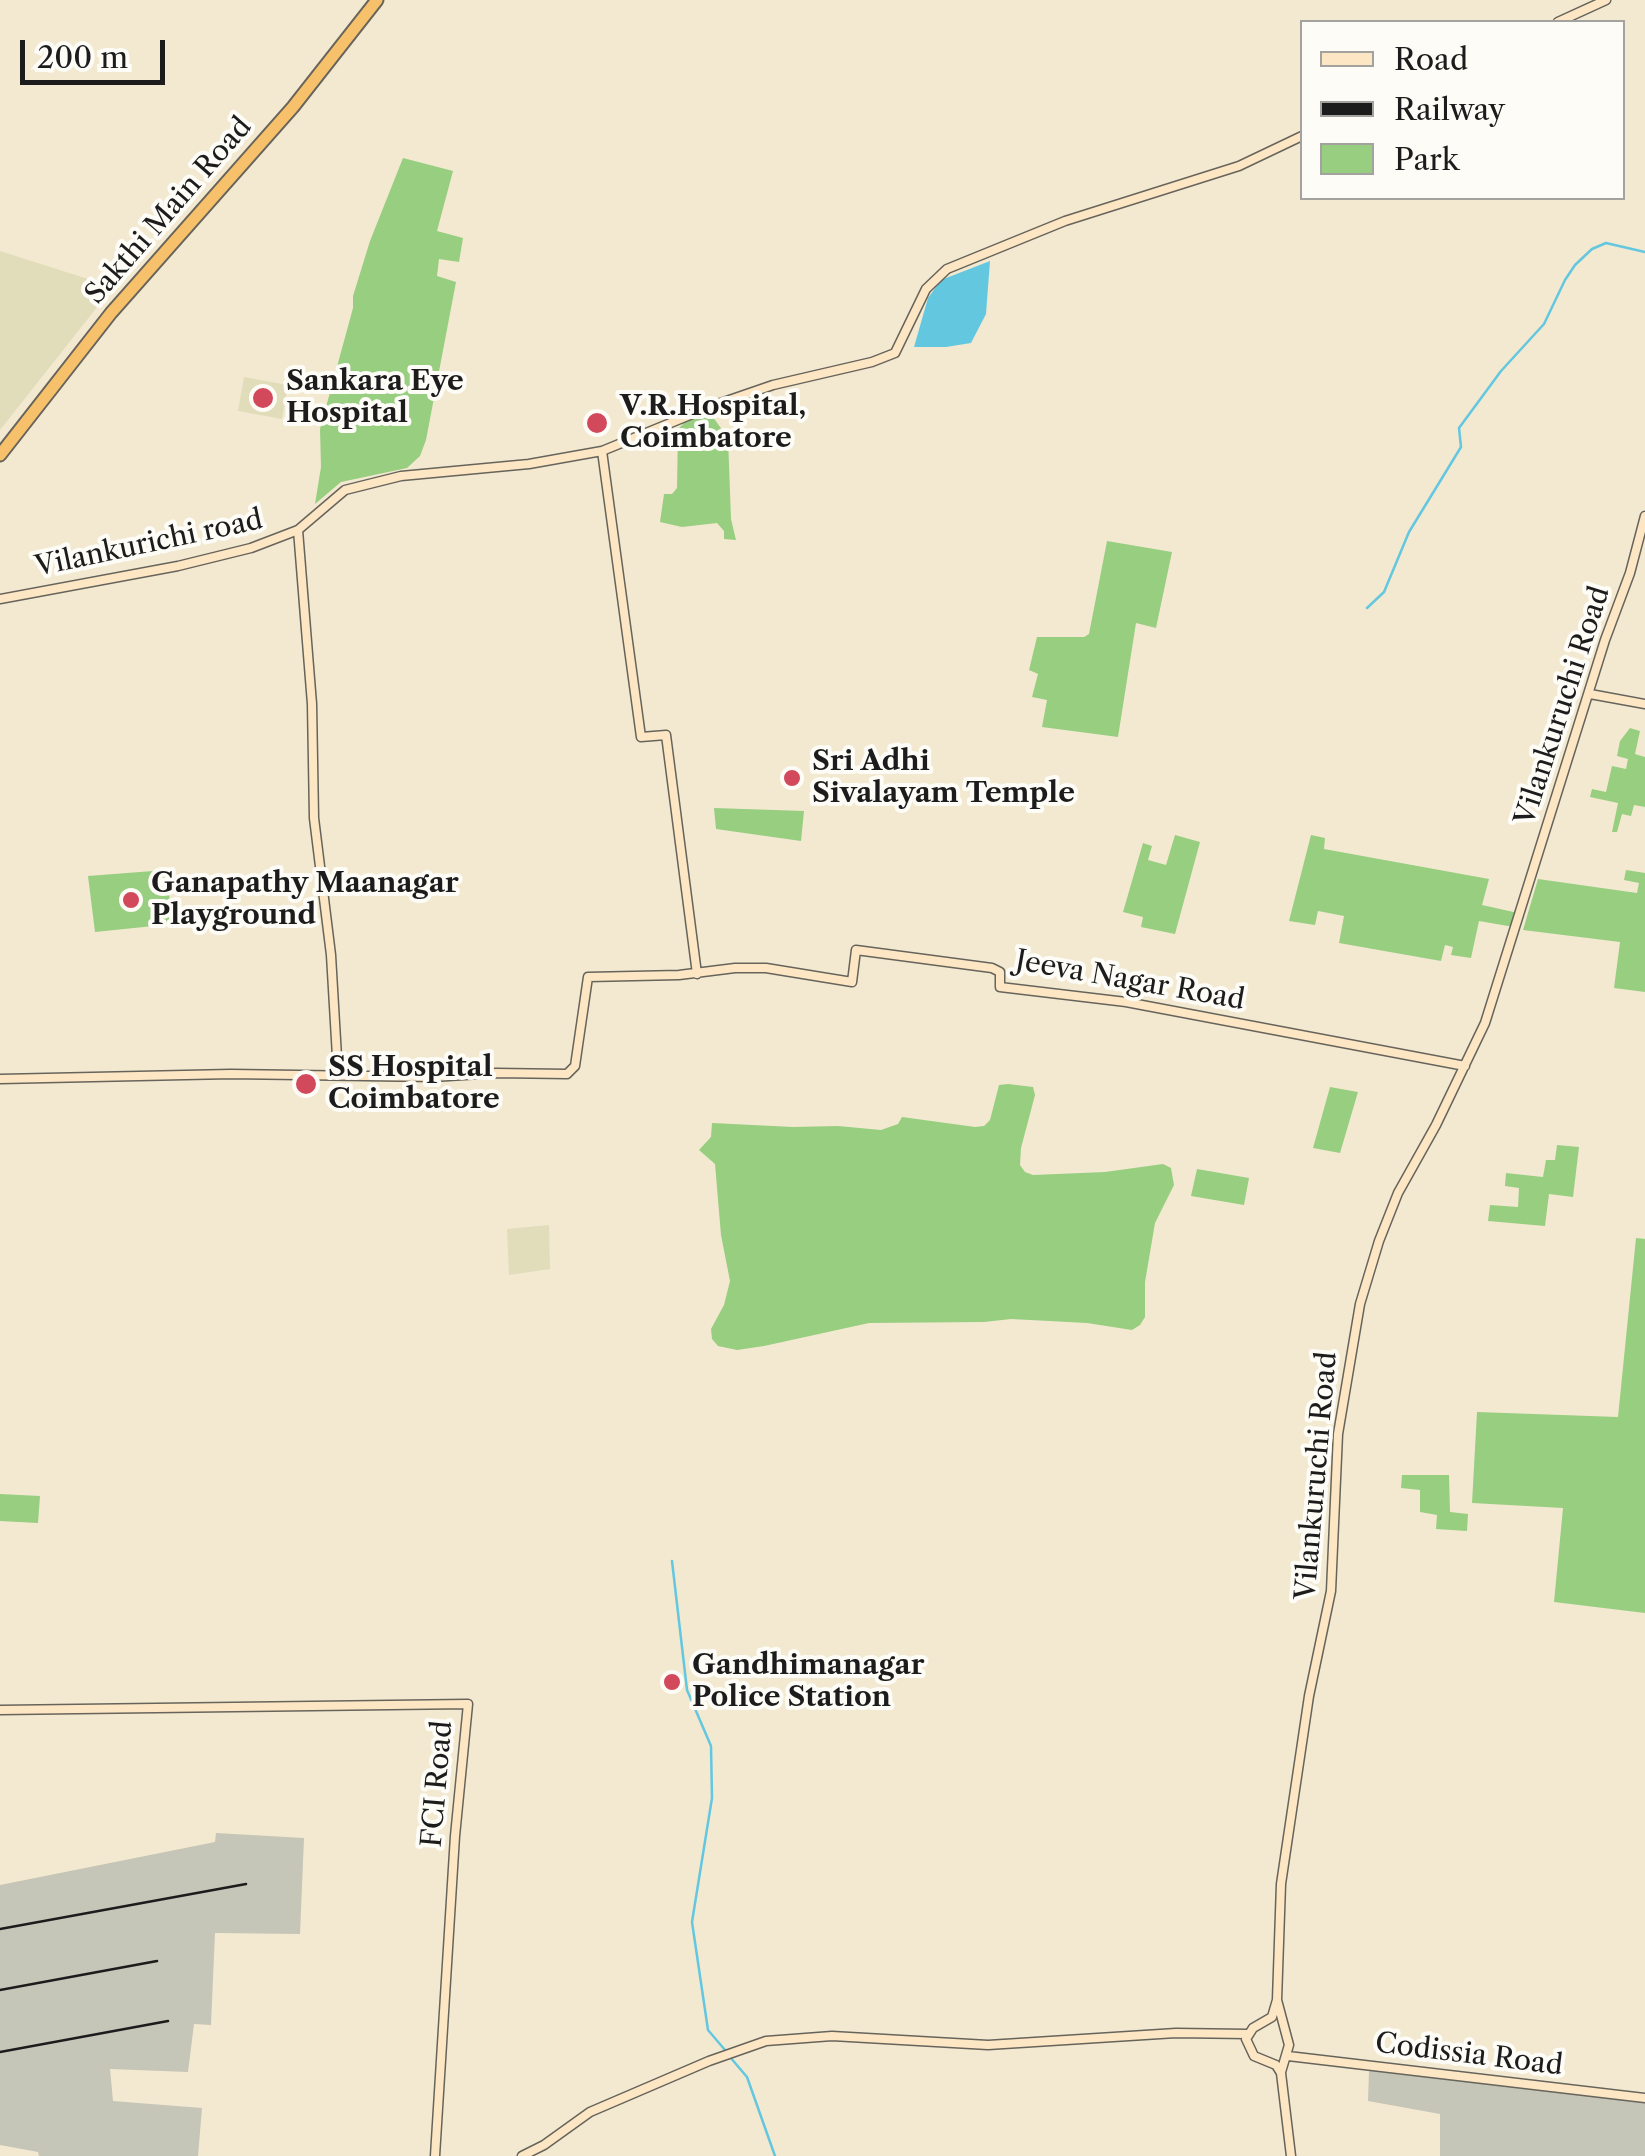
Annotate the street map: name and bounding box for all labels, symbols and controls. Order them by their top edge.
scale bar [25,20,170,82]
legend [1300,20,1625,200]
text: 200 m [37,39,128,76]
text: Road [1394,41,1468,78]
text: Railway [1394,91,1505,128]
street label: Sakthi Main Road [79,111,259,311]
text: Park [1394,141,1459,178]
place label: Sankara Eye Hospital [286,365,464,431]
marker: Sankara Eye Hospital [250,385,276,411]
place label: V.R.Hospital, Coimbatore [620,390,806,456]
marker: V.R.Hospital, Coimbatore [584,410,610,436]
street label: Vilankurichi road [32,503,266,585]
street label: Vilankuruchi Road [1509,582,1617,830]
place label: Sri Adhi Sivalayam Temple [812,745,1075,811]
marker: Sri Adhi Sivalayam Temple [781,767,803,789]
place label: Ganapathy Maanagar Playground [151,867,459,933]
marker: Ganapathy Maanagar Playground [120,889,142,911]
street label: Jeeva Nagar Road [1013,944,1247,1018]
place label: SS Hospital Coimbatore [328,1051,500,1117]
marker: SS Hospital Coimbatore [293,1071,319,1097]
street label: Vilankuruchi Road [1289,1350,1345,1602]
place label: Gandhimanagar Police Station [692,1649,924,1715]
marker: Gandhimanagar Police Station [661,1671,683,1693]
street label: FCI Road [416,1719,460,1849]
street label: Codissia Road [1373,2027,1565,2083]

